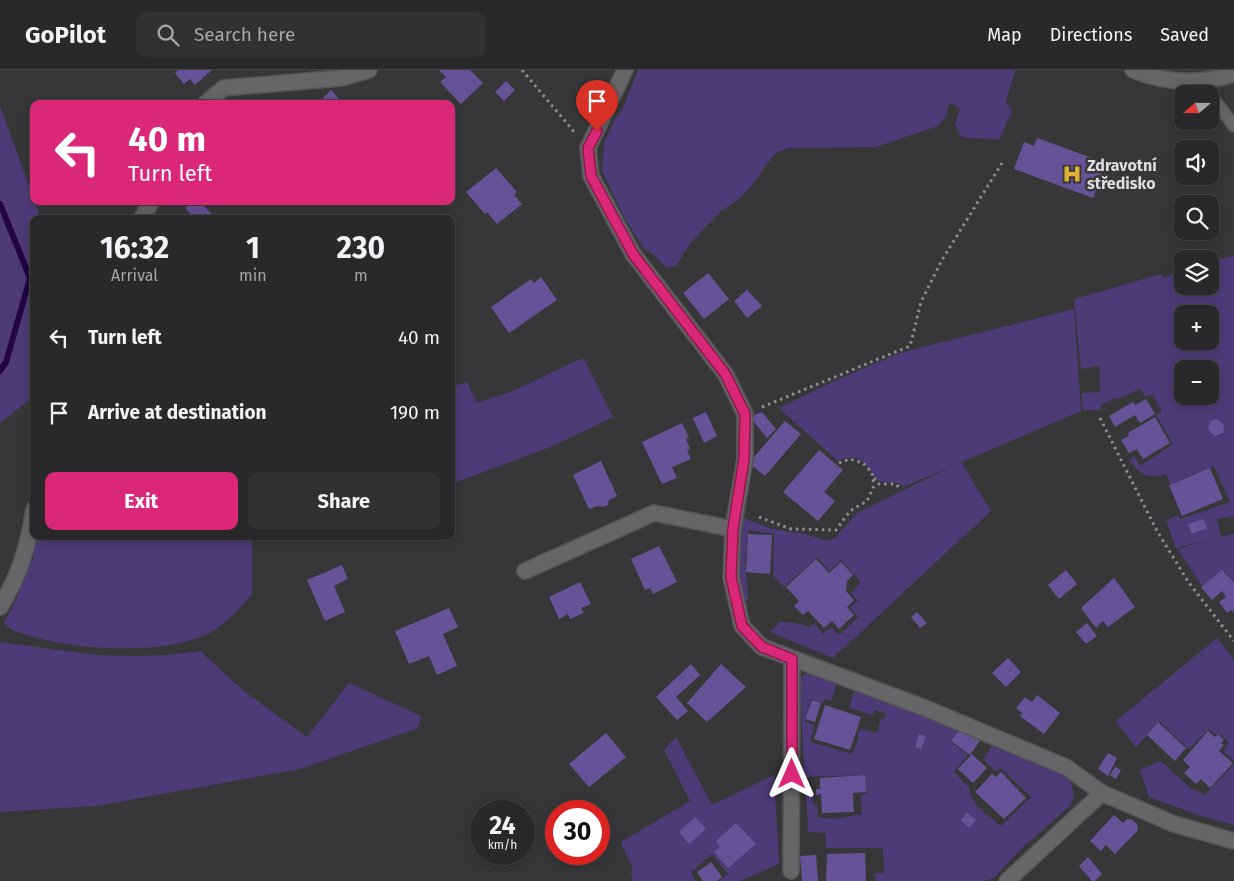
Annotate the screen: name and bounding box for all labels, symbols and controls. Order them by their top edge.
search box [136,12,486,57]
text: GoPilot [25,21,106,49]
icon: search [154,21,182,49]
text: Search here [194,23,295,46]
text: Map [987,24,1022,46]
text: Directions [1050,24,1132,46]
text: Saved [1160,24,1209,46]
pin [576,80,618,131]
north arrow [1174,85,1219,130]
map controls [1174,85,1219,405]
icon: arrive [583,87,611,115]
text: 40 m [128,118,206,160]
icon: left [45,120,110,185]
button: sound [1174,140,1219,185]
place label: Zdravotní středisko [1087,156,1157,193]
text: Turn left [128,160,212,187]
hospital icon: Zdravotní středisko [1061,163,1083,185]
button: search [1174,195,1219,240]
text: 16:32 [100,230,169,266]
text: 1 [246,230,260,266]
text: 230 [337,230,385,266]
button: layers [1174,250,1219,295]
text: Arrival [111,266,158,285]
text: min [239,266,267,285]
text: m [354,266,368,285]
button: + [1174,305,1219,350]
icon: left [45,324,73,352]
text: Turn left [88,326,162,349]
text: 40 m [398,326,440,349]
button: − [1174,360,1219,405]
icon: arrive [45,399,73,427]
text: Arrive at destination [88,401,267,424]
text: 190 m [390,401,440,424]
button: Exit [45,472,238,530]
button: Share [248,472,440,530]
position arrow [765,747,817,799]
speed limit sign: 30 [545,800,610,865]
text: 24 [489,811,516,841]
text: km/h [488,838,517,852]

